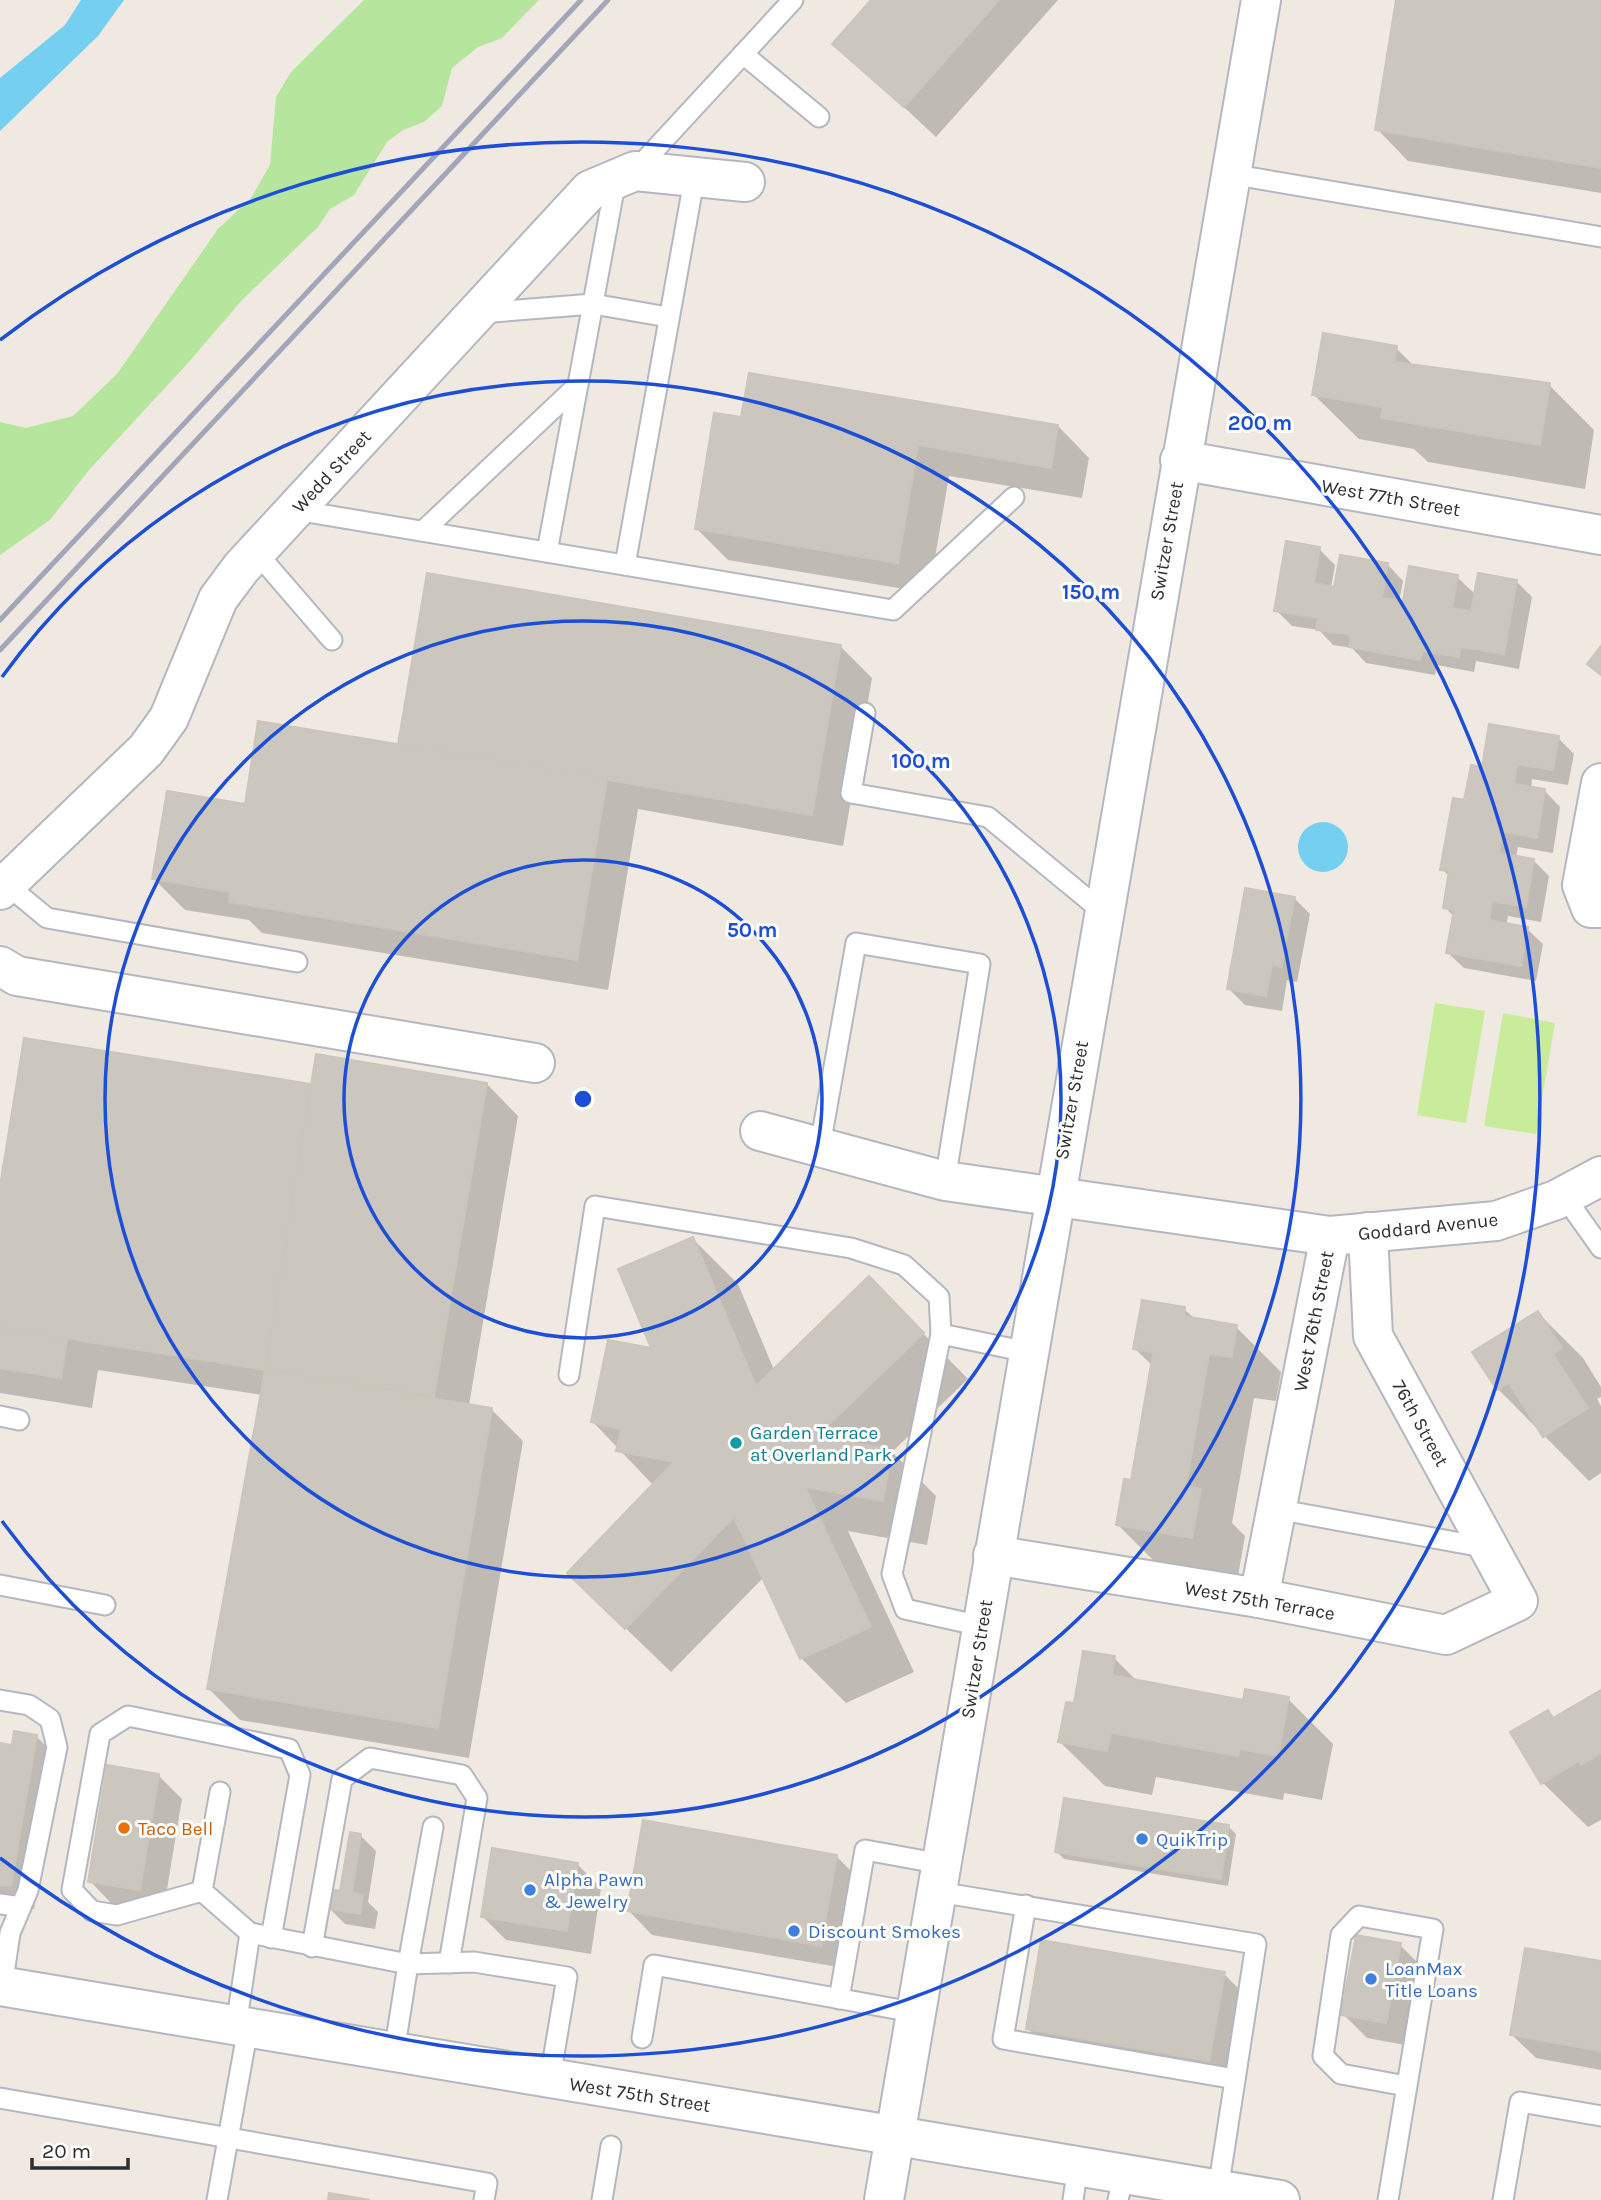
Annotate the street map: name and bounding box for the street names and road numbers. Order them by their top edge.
street label: Wedd Street [288,426,376,518]
street label: West 77th Street [1320,475,1462,521]
street label: Switzer Street [1146,480,1188,602]
street label: Switzer Street [1051,1039,1093,1161]
street label: Goddard Avenue [1357,1209,1499,1245]
street label: West 76th Street [1290,1249,1338,1393]
street label: 76th Street [1387,1377,1453,1470]
street label: West 75th Terrace [1183,1577,1337,1625]
street label: Switzer Street [957,1598,997,1720]
street label: West 75th Street [568,2073,712,2117]

